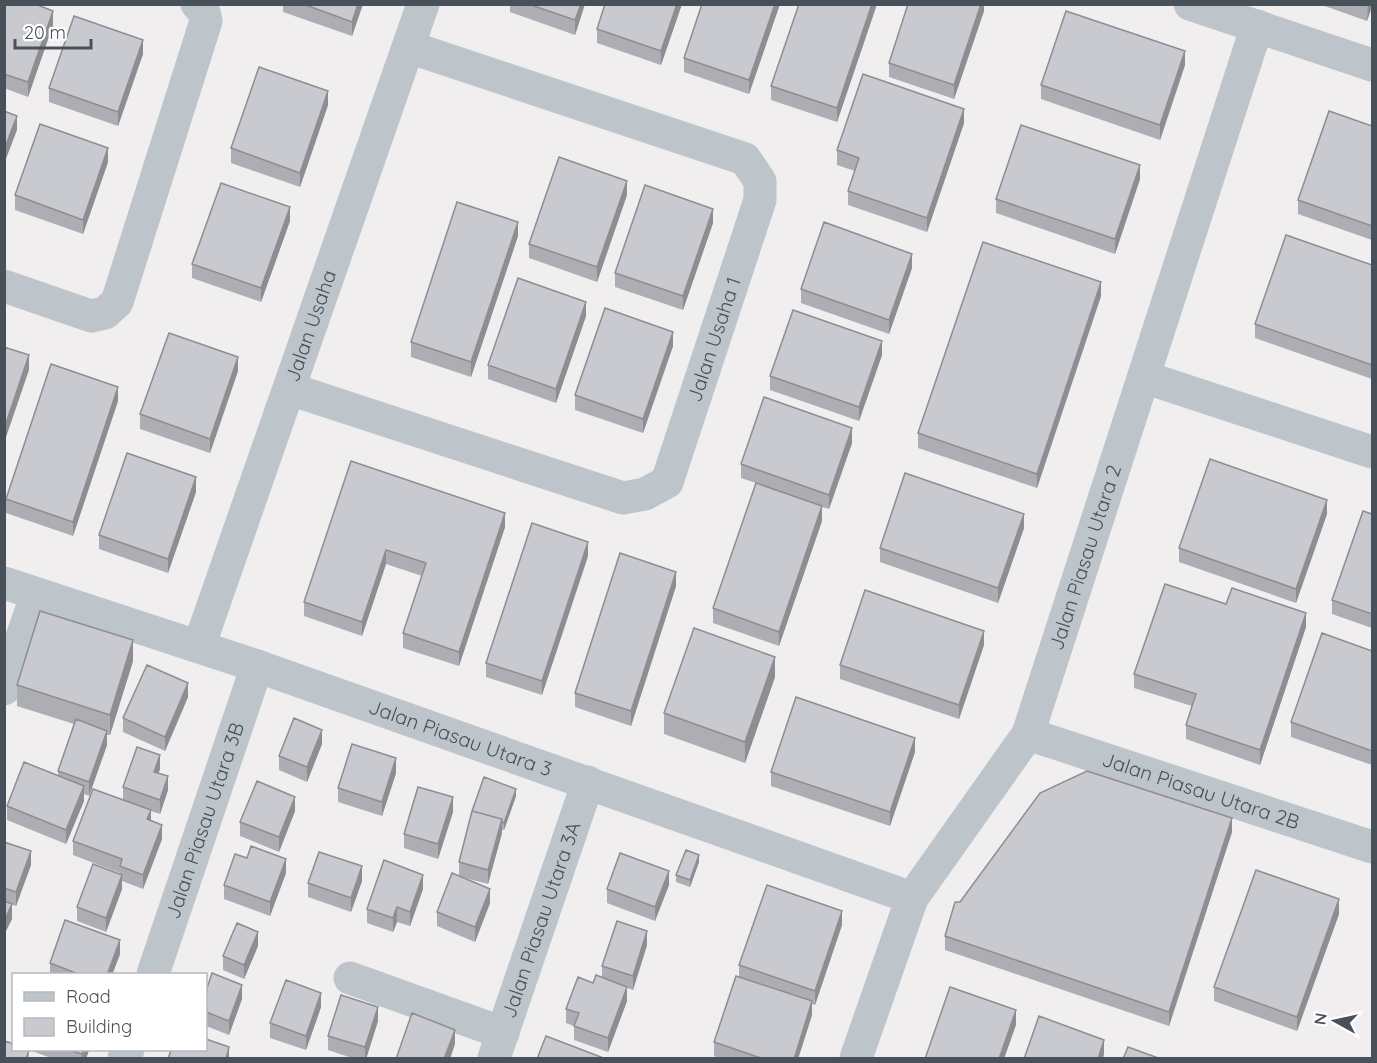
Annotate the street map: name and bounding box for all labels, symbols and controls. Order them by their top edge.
scale bar [15,12,92,50]
text: 20 m [24,21,66,44]
street label: Jalan Usaha [279,267,341,385]
street label: Jalan Usaha 1 [681,274,746,405]
street label: Jalan Piasau Utara 2 [1043,461,1126,653]
street label: Jalan Piasau Utara 3 [366,694,556,782]
street label: Jalan Piasau Utara 3B [160,719,249,922]
street label: Jalan Piasau Utara 2B [1099,746,1303,834]
street label: Jalan Piasau Utara 3A [496,818,586,1021]
legend [12,973,207,1051]
text: Road [66,985,111,1008]
north arrow [1305,991,1365,1051]
text: N [1309,1012,1331,1026]
text: Building [66,1015,132,1038]

